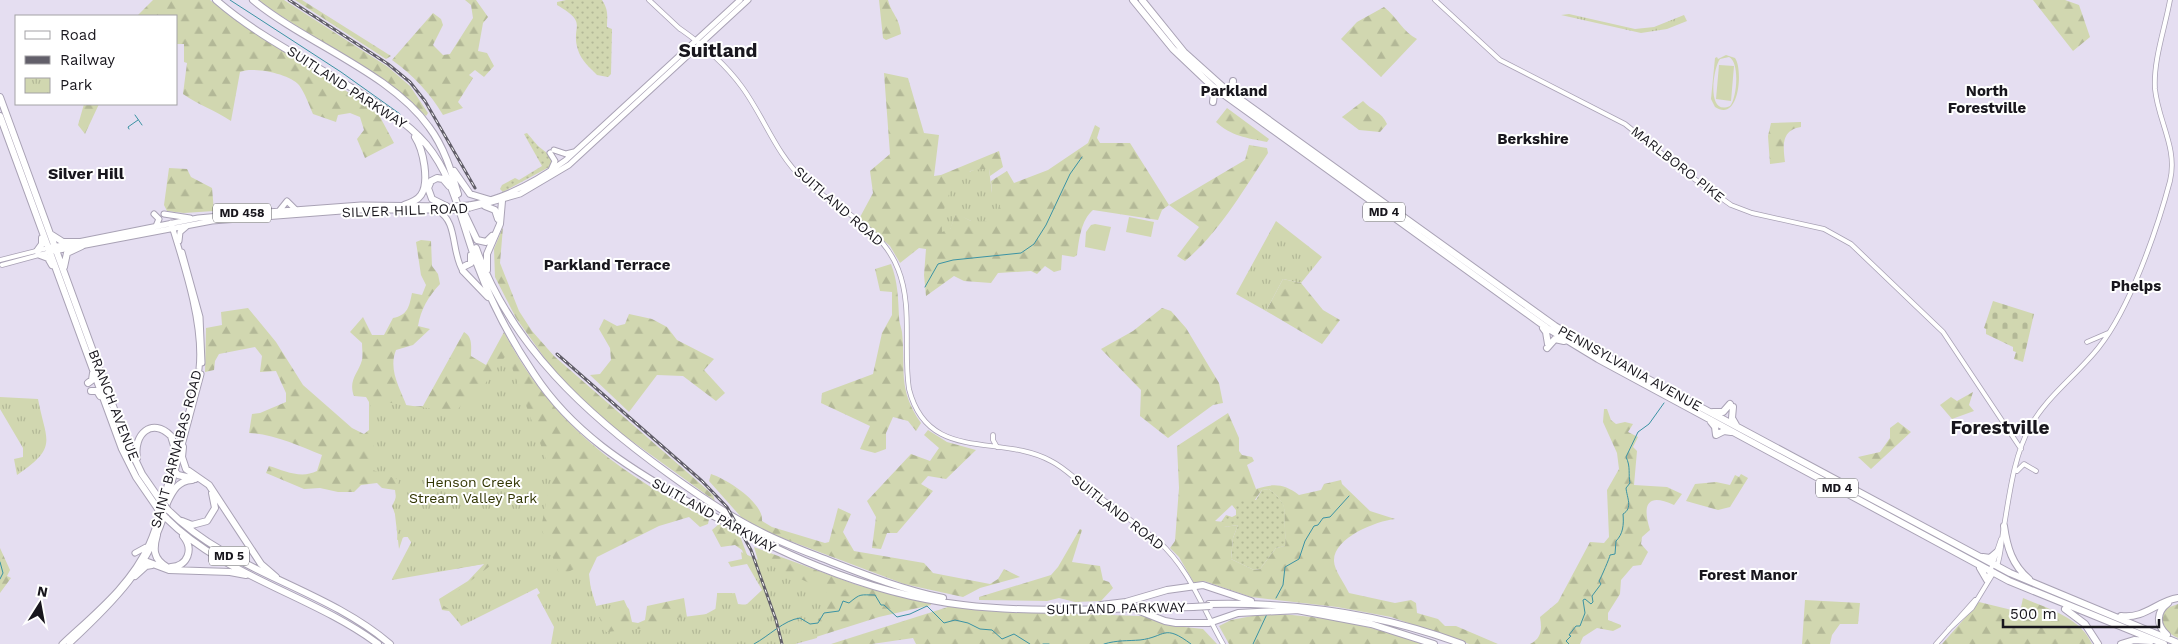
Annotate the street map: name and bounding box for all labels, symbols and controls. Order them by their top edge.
legend [15,15,178,105]
text: Road [60,26,97,44]
district label: Suitland [679,39,757,62]
street label: SUITLAND PARKWAY [284,42,410,132]
text: Railway [60,51,115,69]
text: Park [60,76,93,94]
district label: Parkland [1201,82,1267,100]
district label: North Forestville [1948,82,2026,117]
street label: MARLBORO PIKE [1628,123,1728,205]
district label: Berkshire [1497,130,1569,148]
street label: SUITLAND ROAD [791,163,887,249]
district label: Silver Hill [48,164,125,183]
street label: SILVER HILL ROAD [342,200,468,220]
road number: MD 4 [1363,202,1405,222]
road number: MD 458 [213,204,271,222]
district label: Parkland Terrace [544,256,671,274]
district label: Phelps [2111,277,2161,295]
street label: PENNSYLVANIA AVENUE [1555,322,1705,414]
street label: BRANCH AVENUE [85,347,143,463]
street label: SAINT BARNABAS ROAD [147,368,205,530]
district label: Forestville [1950,416,2050,439]
street label: SUITLAND ROAD [1069,471,1167,553]
park label: Henson Creek Stream Valley Park [409,474,537,506]
street label: SUITLAND PARKWAY [649,474,779,556]
road number: MD 4 [1816,478,1858,498]
road number: MD 5 [209,546,249,566]
district label: Forest Manor [1699,566,1798,584]
north arrow [15,579,65,629]
text: N [36,582,49,600]
scale bar [2003,596,2159,628]
street label: SUITLAND PARKWAY [1046,599,1186,617]
text: 500 m [2010,605,2057,623]

